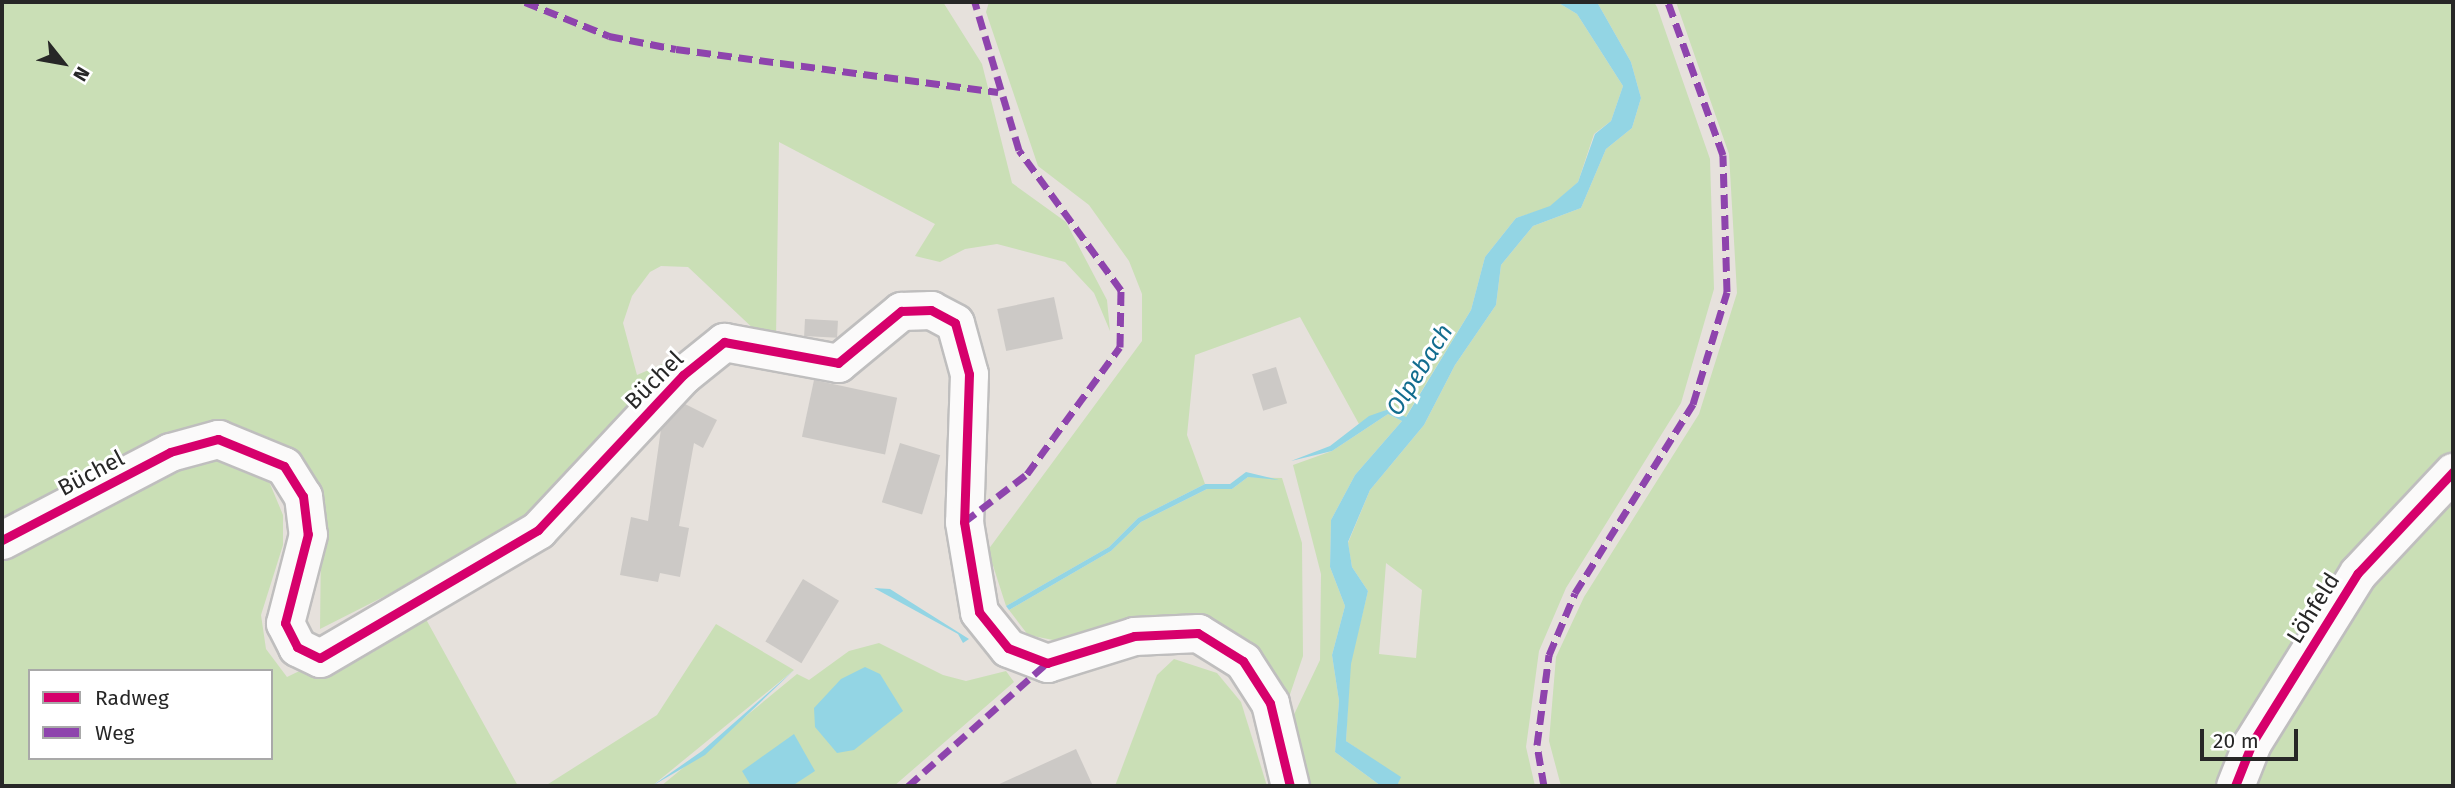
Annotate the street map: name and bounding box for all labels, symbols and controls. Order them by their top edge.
north arrow [28,28,98,98]
text: N [68,63,95,85]
water label: Olpebach [1381,319,1459,421]
street label: Büchel [619,345,689,415]
street label: Büchel [53,444,129,502]
street label: Löhfeld [2281,568,2345,648]
legend [28,669,273,760]
text: Radweg [95,685,169,711]
scale bar [2203,714,2301,758]
text: Weg [95,720,135,746]
text: 20 m [2213,728,2259,754]

